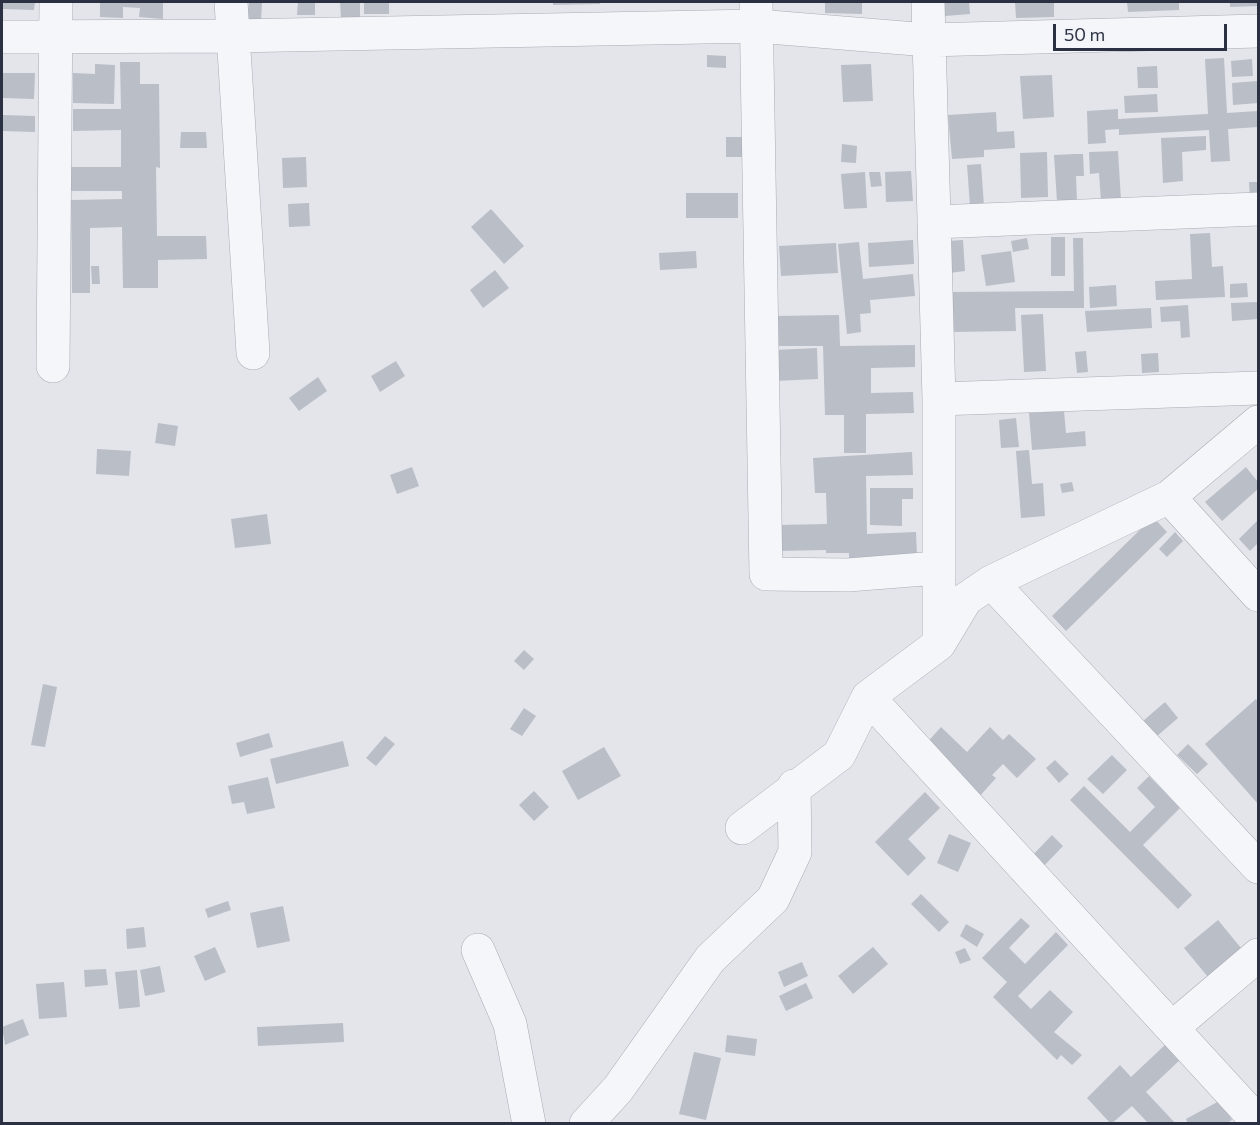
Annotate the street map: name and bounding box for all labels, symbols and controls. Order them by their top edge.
scale bar [1056,12,1230,50]
text: 50 m [1064,23,1105,45]

